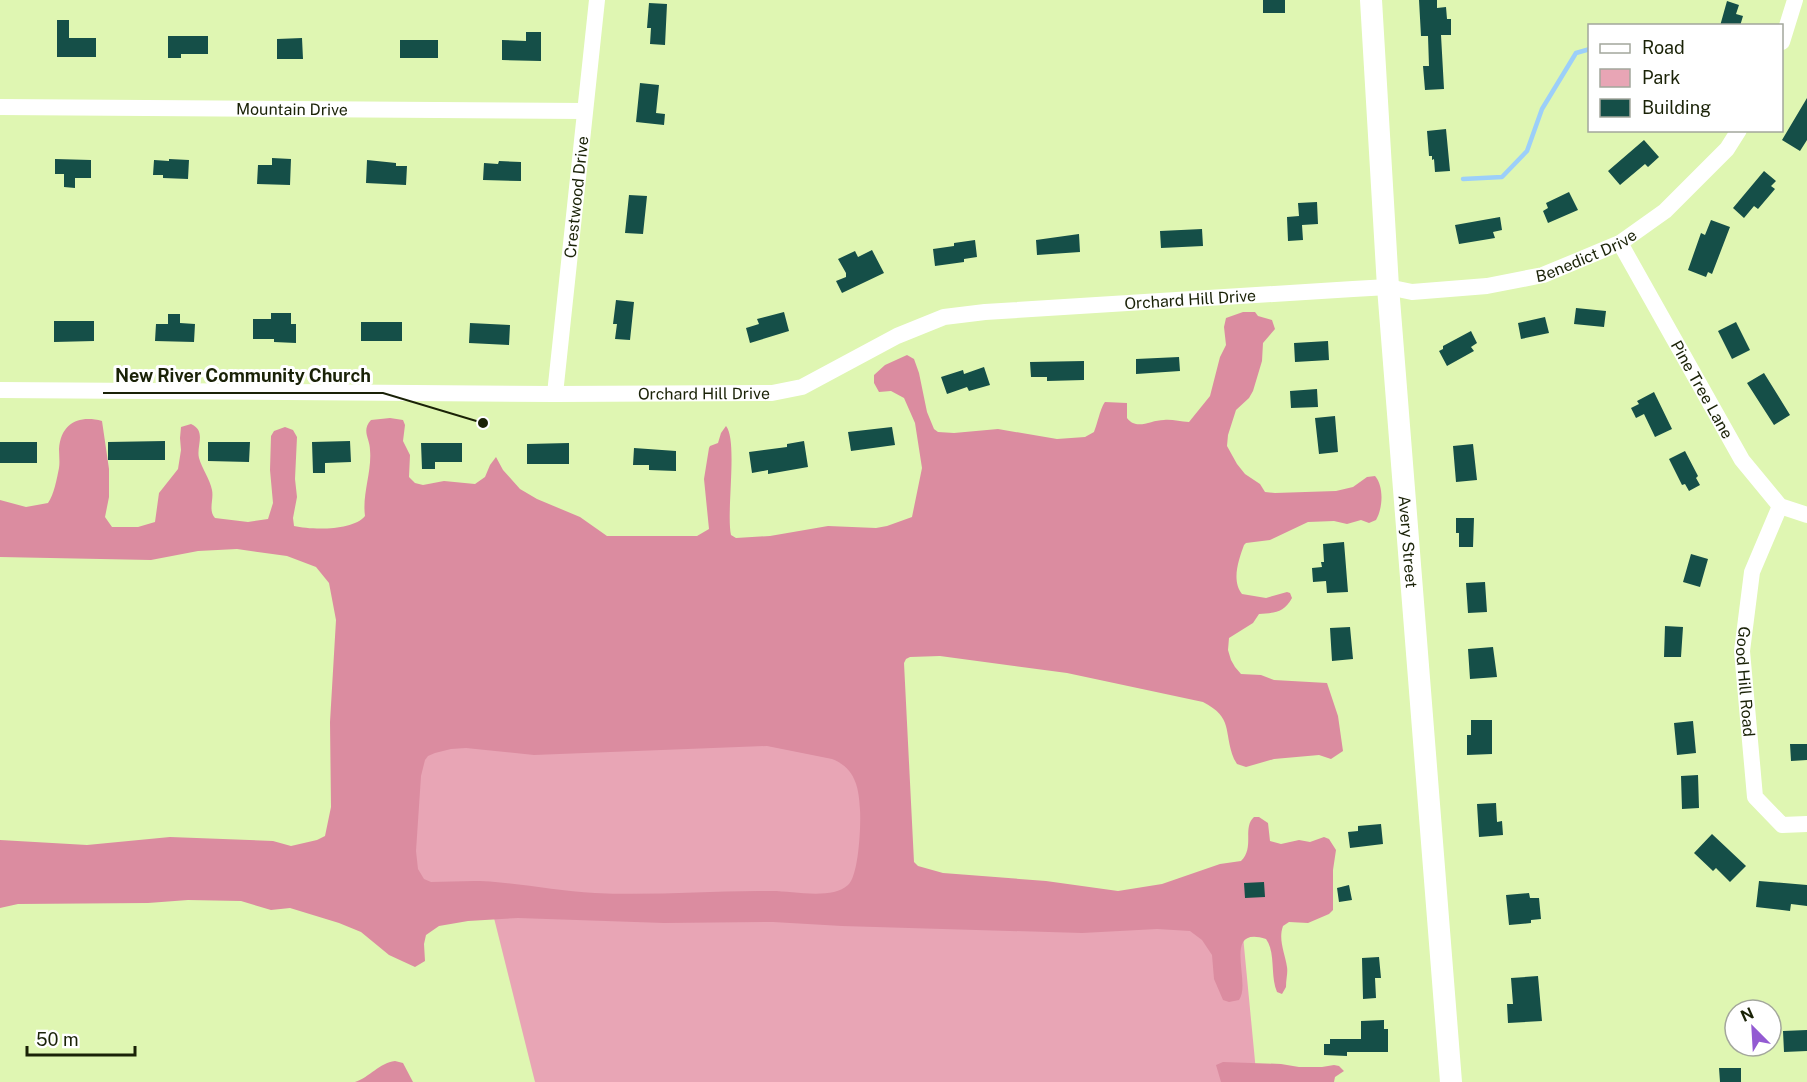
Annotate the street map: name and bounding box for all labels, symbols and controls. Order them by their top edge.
legend [1588,24,1783,132]
text: Road [1642,37,1685,58]
text: Park [1642,67,1680,88]
text: Building [1642,97,1711,118]
street label: Mountain Drive [236,100,348,119]
street label: Crestwood Drive [561,135,592,259]
street label: Benedict Drive [1534,225,1640,286]
street label: Orchard Hill Drive [1124,286,1257,313]
street label: Pine Tree Lane [1667,337,1737,442]
callout: New River Community Church [103,357,383,393]
text: New River Community Church [115,365,371,386]
street label: Orchard Hill Drive [638,384,770,404]
street label: Avery Street [1395,495,1421,589]
street label: Good Hill Road [1732,625,1759,738]
north arrow [1723,998,1783,1058]
text: N [1738,1004,1757,1026]
scale bar [27,1019,135,1057]
text: 50 m [36,1029,79,1050]

